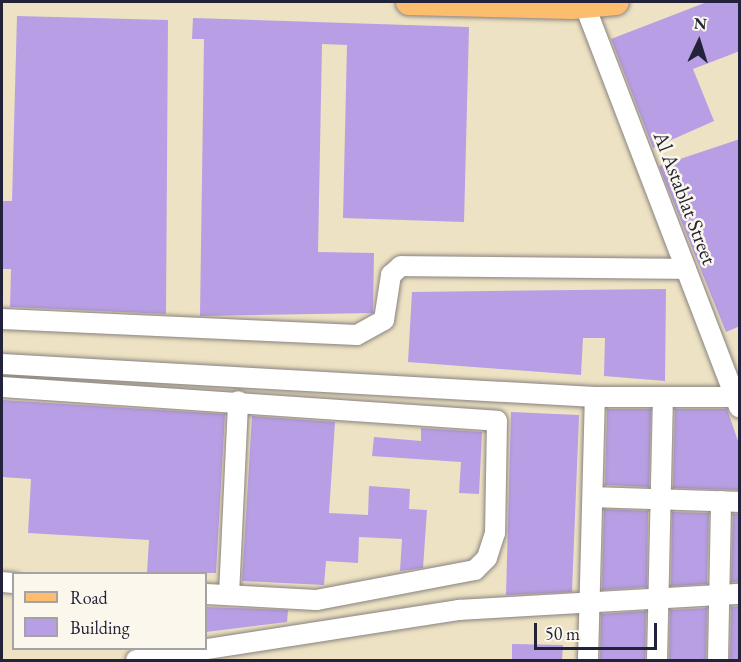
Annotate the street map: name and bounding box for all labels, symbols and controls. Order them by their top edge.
north arrow [669,12,729,72]
text: N [693,13,707,34]
street label: Al Astablat Street [648,128,722,268]
legend [12,572,207,650]
text: Road [70,586,108,609]
scale bar [537,611,660,649]
text: Building [70,616,130,639]
text: 50 m [545,622,580,645]

